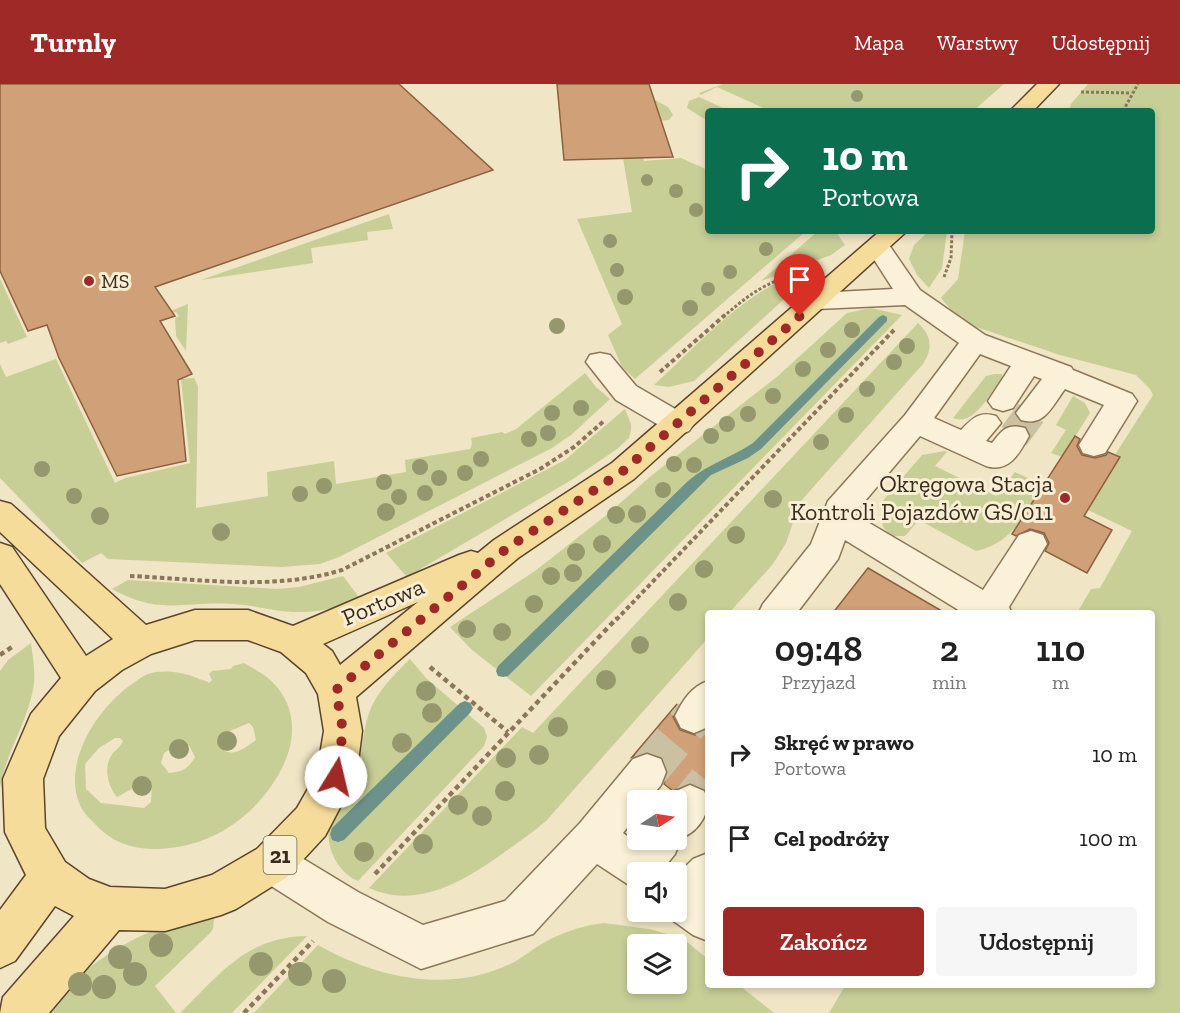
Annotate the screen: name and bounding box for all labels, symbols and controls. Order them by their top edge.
text: Turnly [30,26,116,59]
text: Mapa [854,30,904,55]
text: Warstwy [937,30,1019,55]
text: Udostępnij [1052,30,1150,55]
text: 10 m [822,130,908,181]
icon: right [723,132,801,210]
text: Portowa [822,181,919,213]
pin [774,254,825,316]
icon: arrive [783,263,816,296]
place label: MS [101,269,129,293]
marker: MS [82,274,96,288]
place label: Okręgowa Stacja Kontroli Pojazdów GS/011 [790,469,1053,526]
marker: Okręgowa Stacja Kontroli Pojazdów GS/011 [1058,491,1072,505]
street label: Portowa [337,571,429,632]
text: 09:48 [775,627,863,670]
text: 2 [940,627,959,670]
text: 110 [1036,627,1085,670]
text: Przyjazd [781,670,856,694]
text: min [932,670,967,694]
text: m [1052,670,1069,694]
text: Skręć w prawo [774,729,914,756]
icon: right [723,738,756,771]
text: 10 m [1092,741,1137,768]
position arrow [304,745,368,809]
text: Portowa [774,756,846,780]
north arrow [627,790,687,850]
map controls [627,790,687,994]
icon: arrive [723,822,756,855]
text: Cel podróży [774,825,889,852]
text: 100 m [1079,825,1137,852]
road number: 21 [264,836,296,874]
button: sound [627,862,687,922]
button: Zakończ [723,907,924,976]
button: Udostępnij [936,907,1137,976]
button: layers [627,934,687,994]

